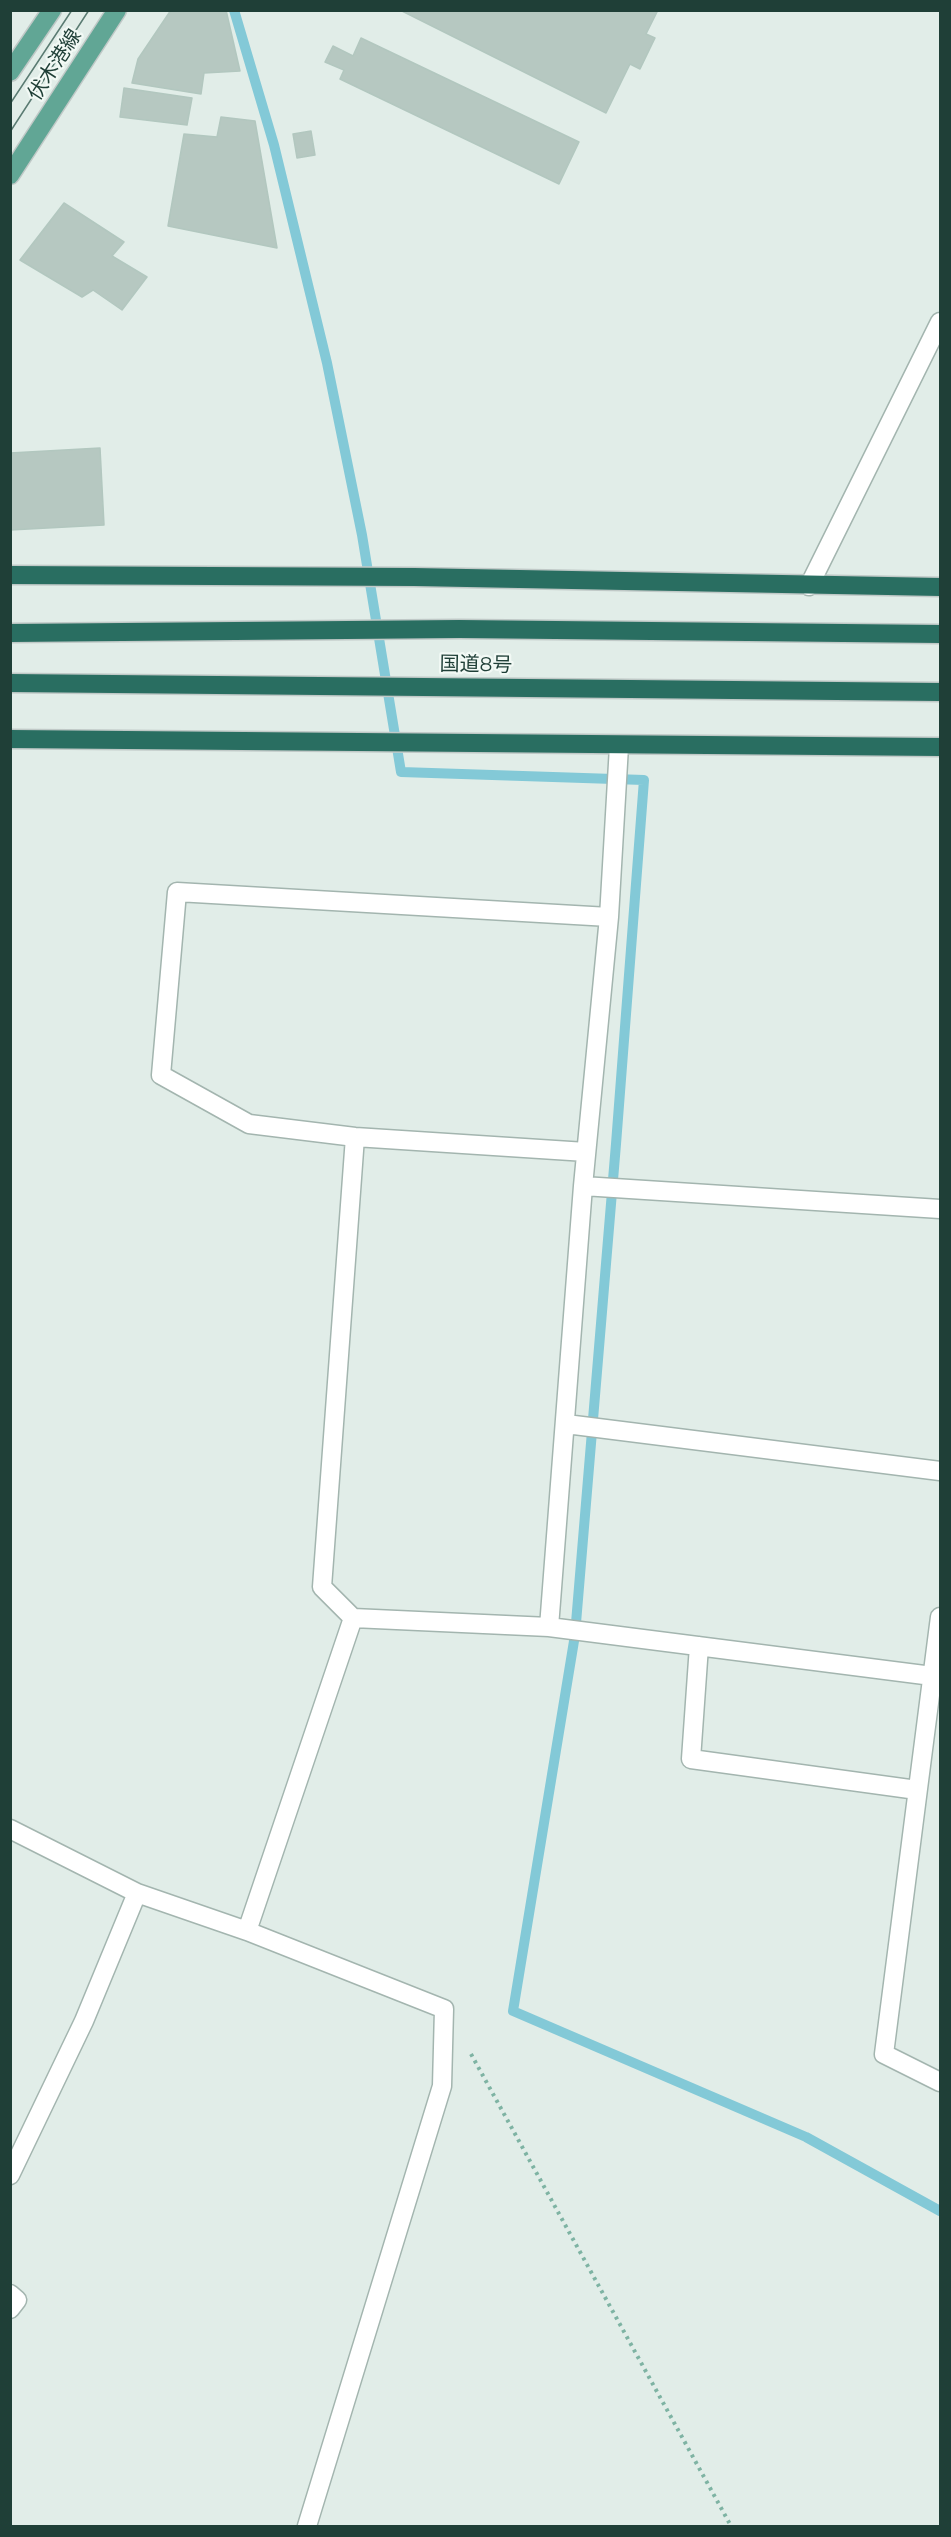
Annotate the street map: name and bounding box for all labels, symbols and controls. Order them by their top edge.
street label: 伏木港線 [23,25,87,105]
street label: 国道8号 [439,652,513,678]

